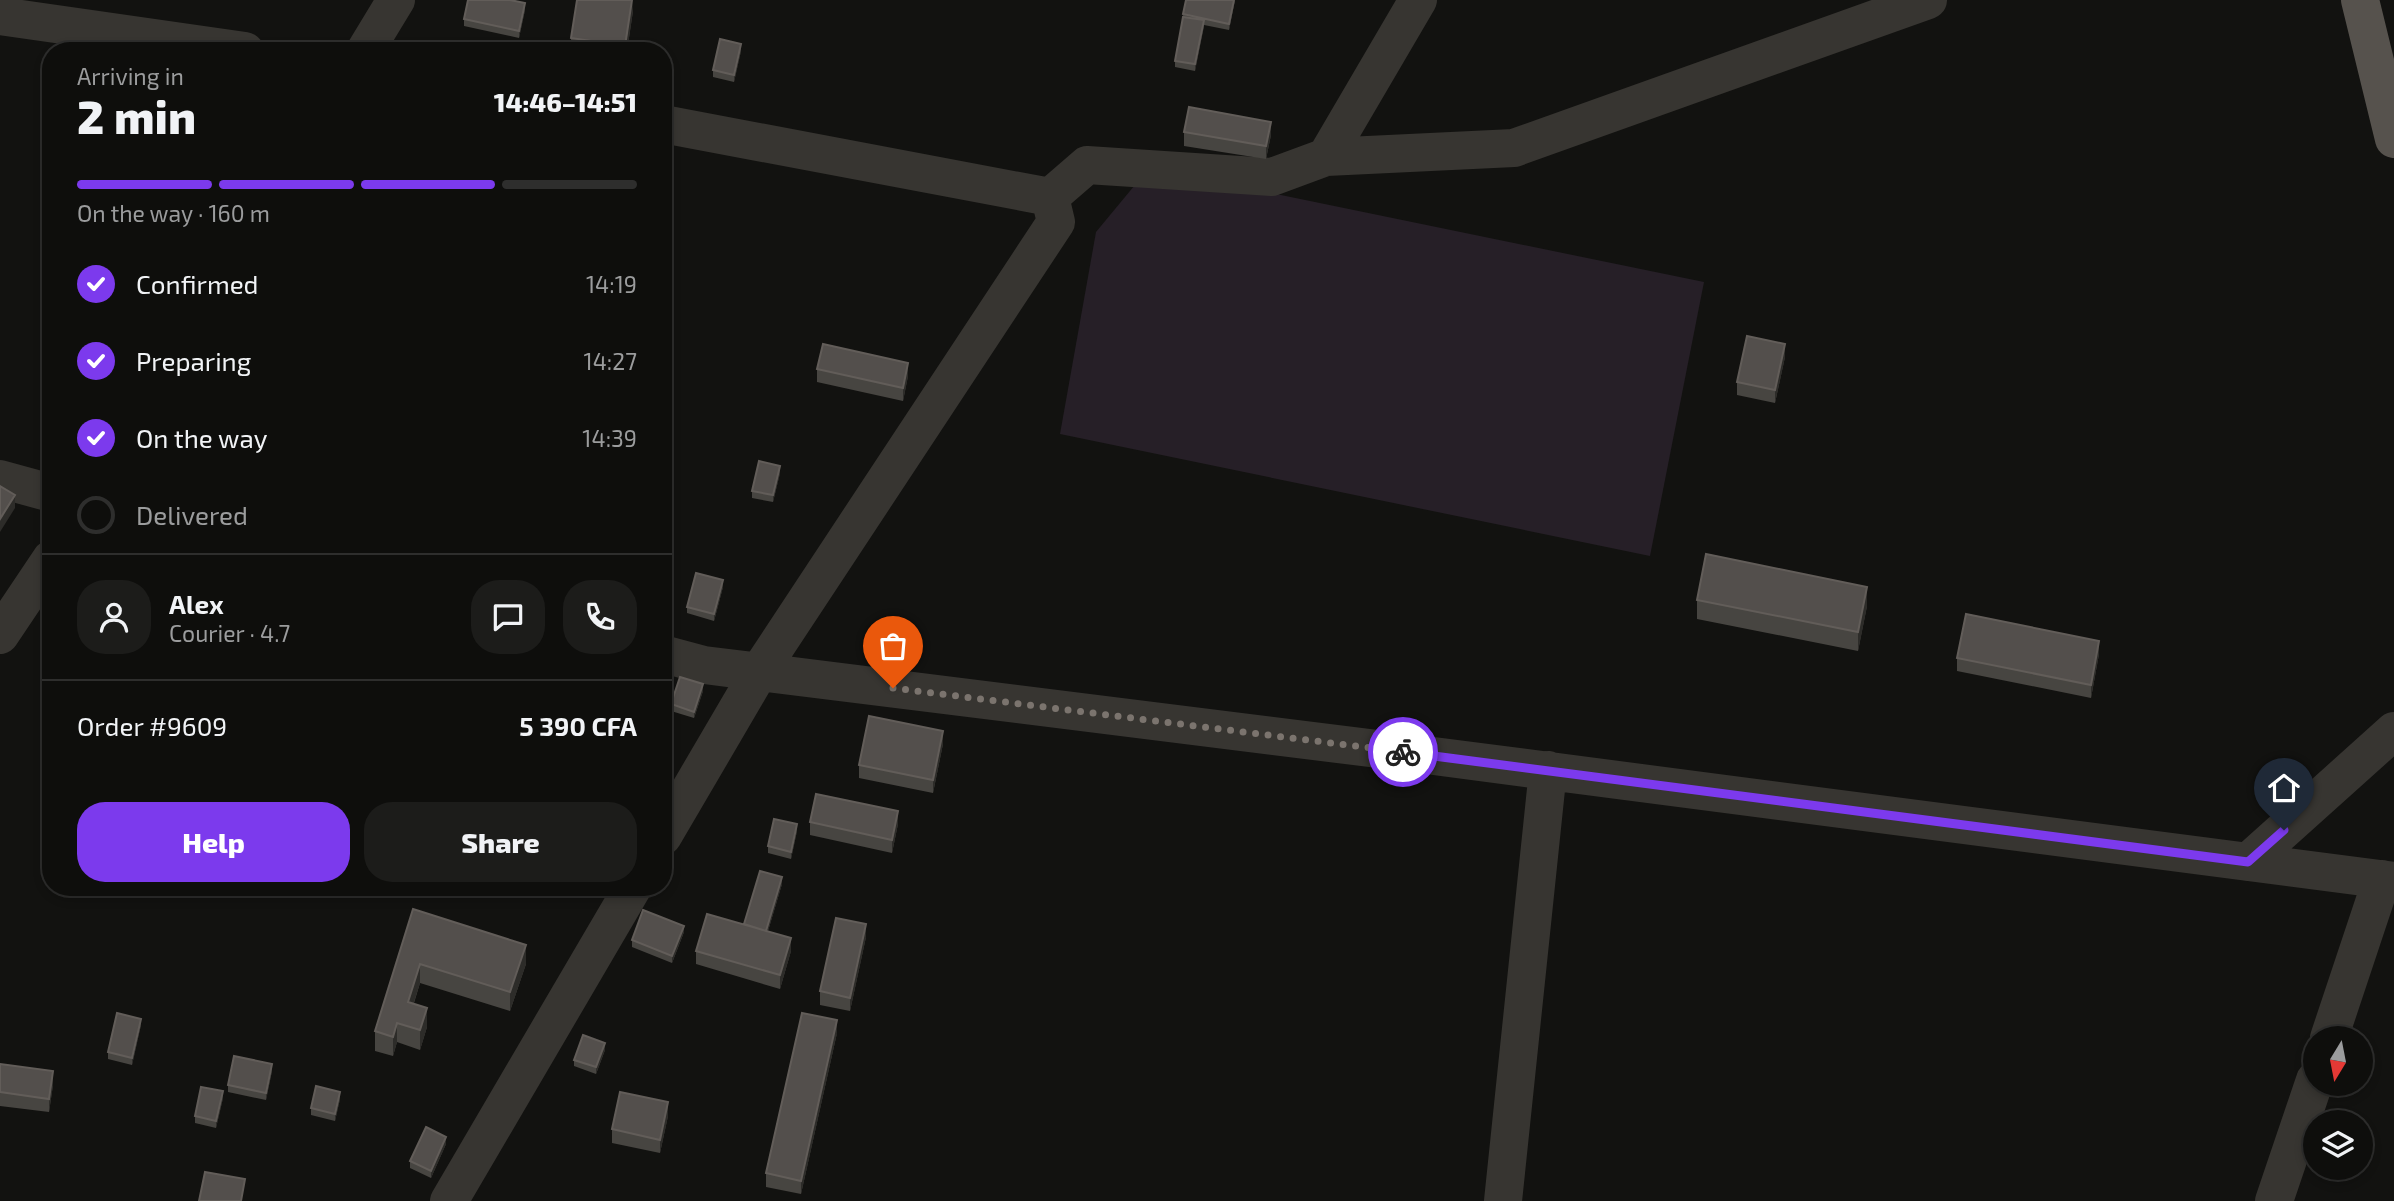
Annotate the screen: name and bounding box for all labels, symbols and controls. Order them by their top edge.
text: Arriving in [77,62,184,90]
text: 14:46–14:51 [494,86,637,117]
text: 2 min [77,88,196,143]
text: On the way · 160 m [77,199,270,227]
icon: check [77,265,115,303]
text: Confirmed [136,268,259,299]
text: 14:19 [586,270,637,298]
icon: check [77,342,115,380]
text: Preparing [136,345,251,376]
text: 14:27 [584,347,637,375]
icon: check [77,419,115,457]
text: On the way [136,422,267,453]
text: 14:39 [582,424,637,452]
text: Delivered [136,499,248,530]
button: person [77,580,151,654]
button: chat [471,580,545,654]
button: phone [563,580,637,654]
text: Alex [169,588,224,619]
pin [863,616,923,688]
text: Courier · 4.7 [169,619,290,647]
icon: bag [874,627,912,665]
text: Order #9609 [77,710,227,741]
text: 5 390 CFA [519,710,637,741]
courier [1368,717,1438,787]
icon: bike [1384,733,1422,771]
pin [2254,758,2314,830]
icon: home [2265,769,2303,807]
button: Help [77,802,350,882]
button: Share [364,802,637,882]
north arrow [2303,1026,2373,1096]
map controls [2303,1026,2373,1180]
button: layers [2303,1110,2373,1180]

